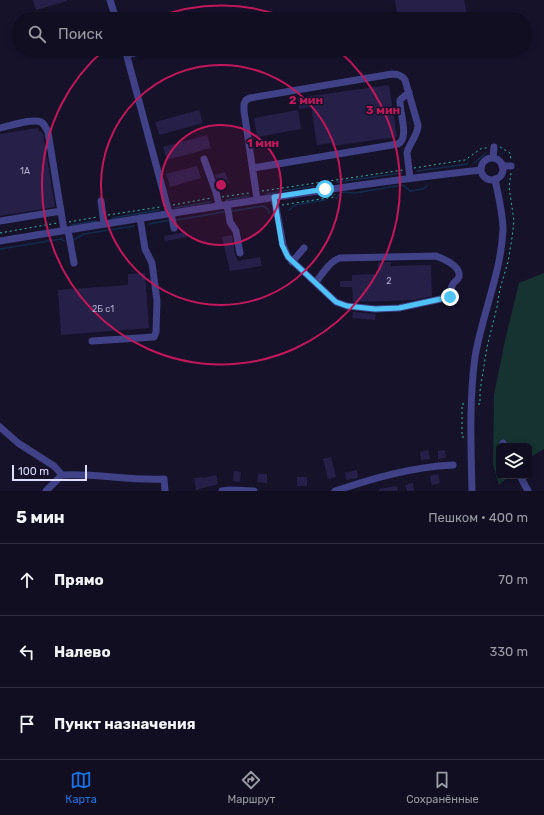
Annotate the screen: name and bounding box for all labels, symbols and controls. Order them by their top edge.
search box [12,12,532,56]
icon: search [26,23,48,45]
text: Поиск [58,25,103,43]
text: 2 мин [289,93,323,107]
text: 3 мин [366,103,400,117]
text: 1 мин [247,136,279,150]
house number: 1А [20,166,30,176]
centre of rings [214,178,228,192]
route start [316,180,334,198]
house number: 2 [386,276,392,286]
route end [441,288,459,306]
house number: 2Б с1 [92,304,114,314]
map controls [496,443,532,479]
button: layers [496,443,532,479]
scale bar [12,463,87,482]
text: 100 m [18,465,49,478]
text: 5 мин [16,507,65,527]
text: Пешком · 400 m [428,510,528,525]
icon: ahead [16,569,38,591]
text: Прямо [54,571,104,589]
text: 70 m [498,572,528,587]
icon: left [16,641,38,663]
text: Налево [54,643,111,661]
text: 330 m [489,644,528,659]
icon: arrive [16,713,38,735]
text: Пункт назначения [54,715,196,733]
tab: Карта [65,769,97,806]
tab: Маршрут [227,769,275,806]
tab: Сохранённые [406,769,479,806]

